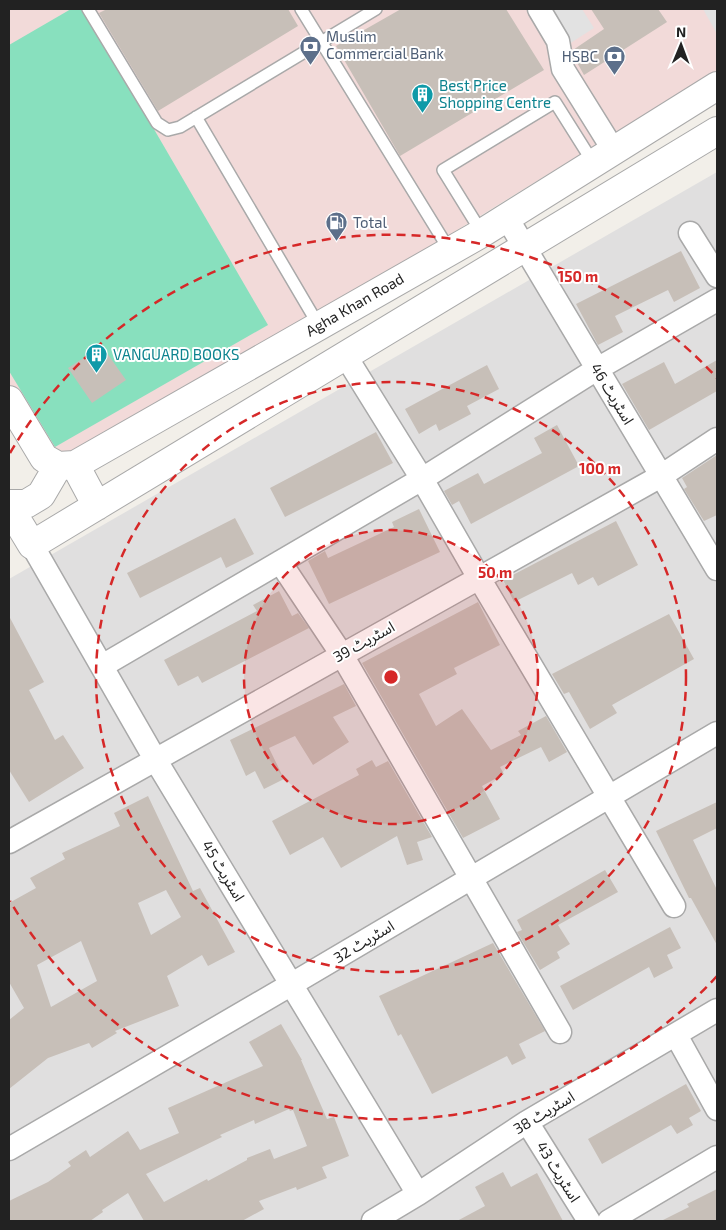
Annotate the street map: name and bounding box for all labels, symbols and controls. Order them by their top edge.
north arrow [656,20,706,70]
text: N [676,23,686,40]
place label: Muslim Commercial Bank [326,27,444,62]
bank icon: Muslim Commercial Bank [298,34,322,65]
bank icon: HSBC [602,45,626,76]
place label: HSBC [562,47,598,65]
place label: Best Price Shopping Centre [439,76,551,111]
building icon: Best Price Shopping Centre [411,83,435,114]
fuel station icon: Total [325,211,349,242]
place label: Total [353,213,387,231]
text: 150 m [558,267,598,285]
street label: Agha Khan Road [302,269,407,340]
building icon: VANGUARD BOOKS [85,343,109,374]
place label: VANGUARD BOOKS [113,345,239,363]
street label: اسٹریٹ 46 [587,360,638,428]
text: 100 m [579,459,621,477]
text: 50 m [478,563,512,581]
street label: اسٹریٹ 39 [330,617,398,666]
centre of rings [382,668,400,686]
street label: اسٹریٹ 45 [198,837,249,905]
street label: اسٹریٹ 32 [330,916,398,967]
street label: اسٹریٹ 38 [510,1087,578,1138]
street label: اسٹریٹ 43 [532,1138,585,1206]

